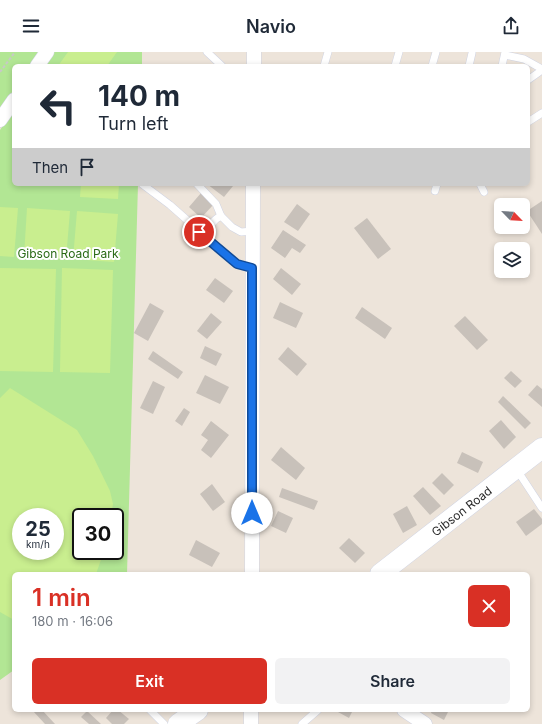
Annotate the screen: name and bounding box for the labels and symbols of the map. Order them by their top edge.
north arrow [494,198,530,234]
pin [182,215,216,249]
park label: Gibson Road Park [17,246,119,261]
street label: Gibson Road [428,483,494,539]
position arrow [231,492,273,534]
speed limit sign: 30 [72,508,124,560]

